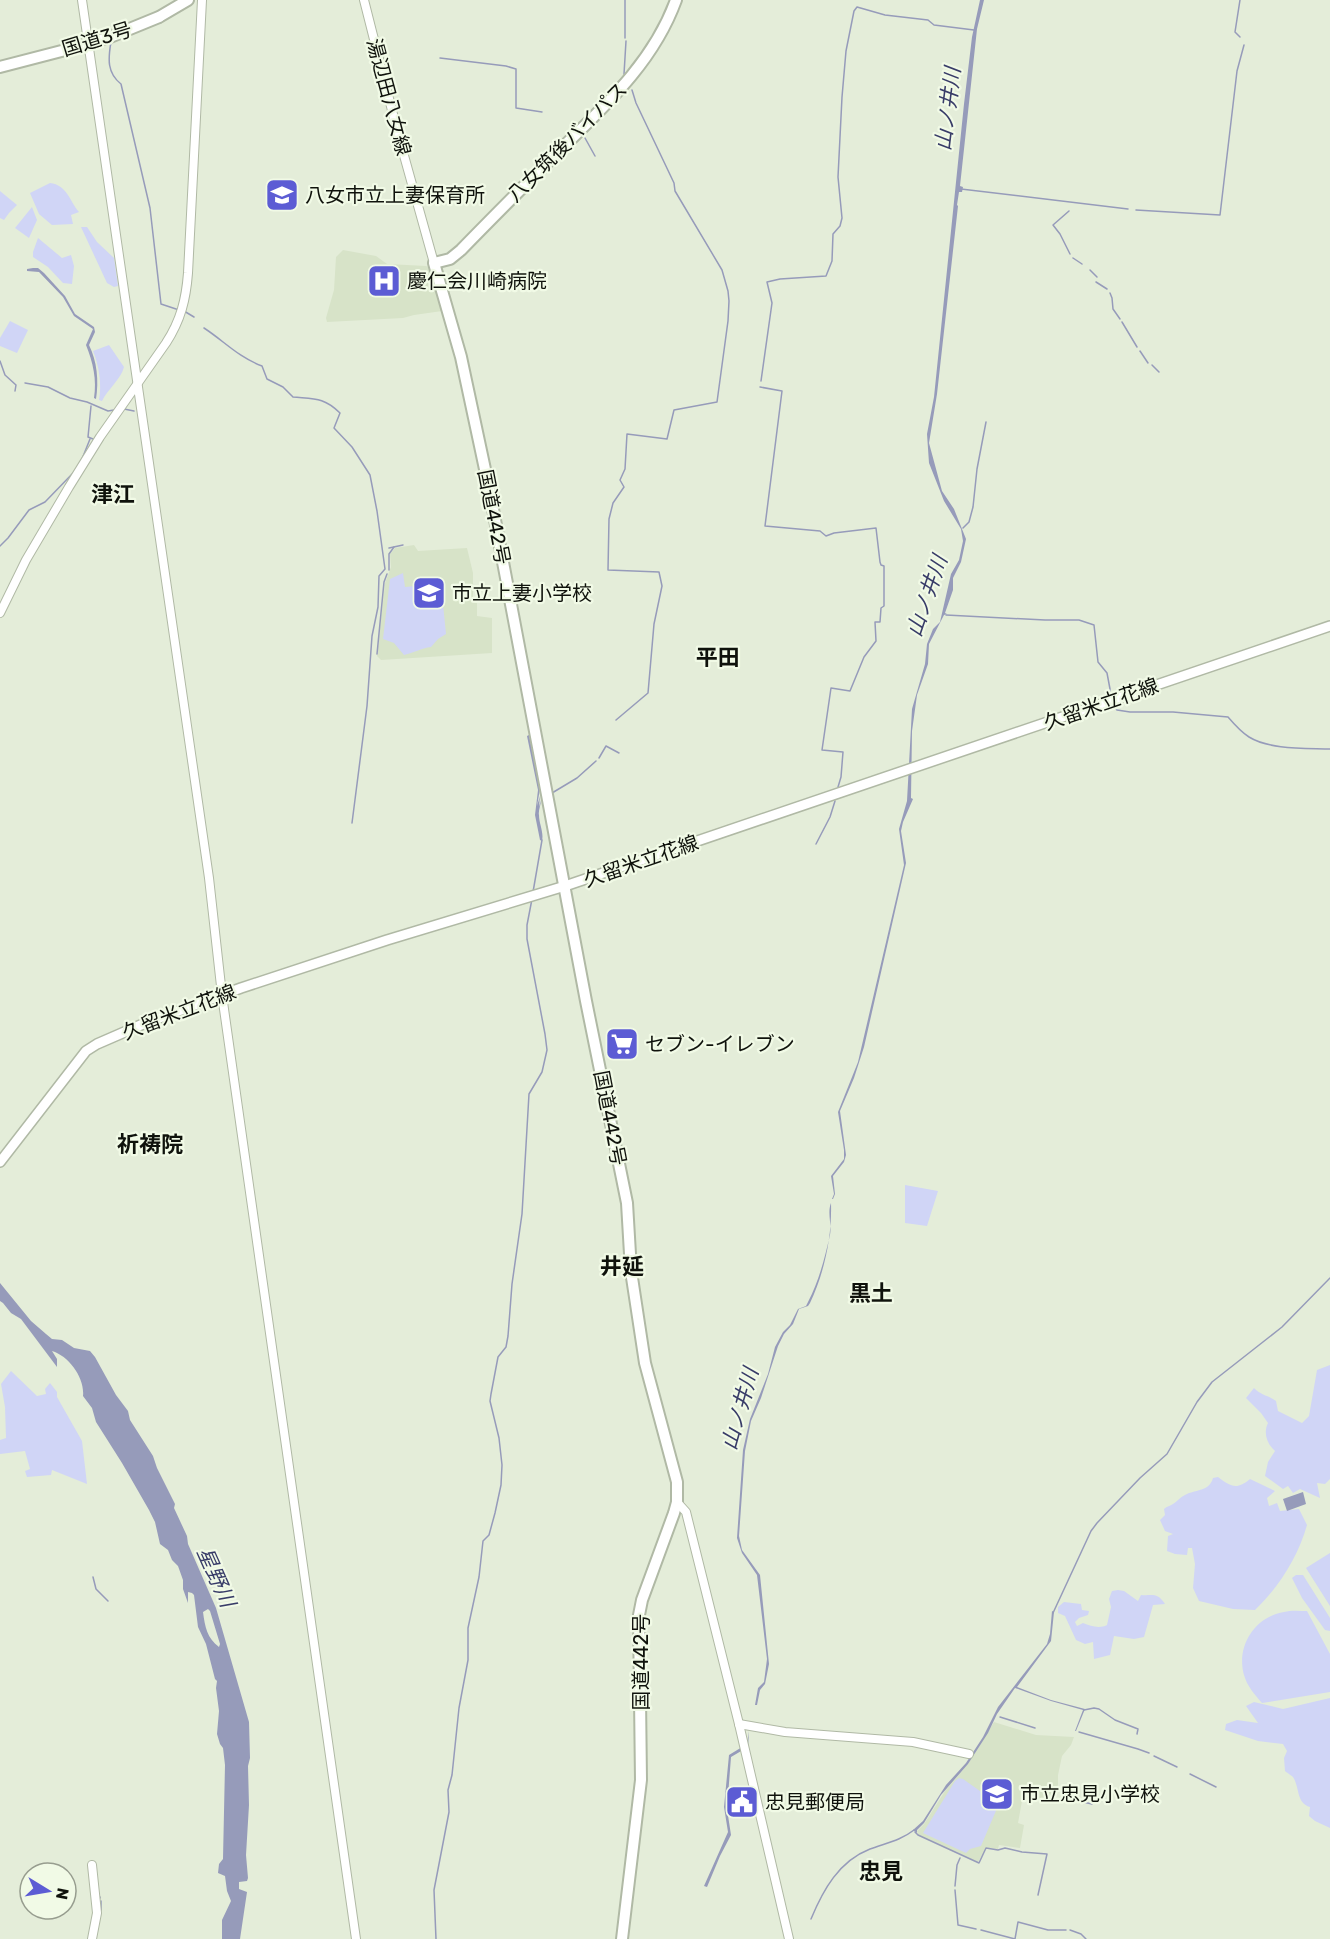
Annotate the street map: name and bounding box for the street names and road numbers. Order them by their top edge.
street label: 国道3号 [59,17,135,61]
street label: 湯辺田八女線 [362,36,416,158]
street label: 八女筑後バイパス [502,77,632,207]
street label: 国道442号 [473,467,515,567]
street label: 久留米立花線 [1040,673,1162,735]
street label: 久留米立花線 [580,830,702,892]
street label: 久留米立花線 [119,979,239,1045]
street label: 国道442号 [589,1068,631,1168]
street label: 国道442号 [629,1614,653,1710]

